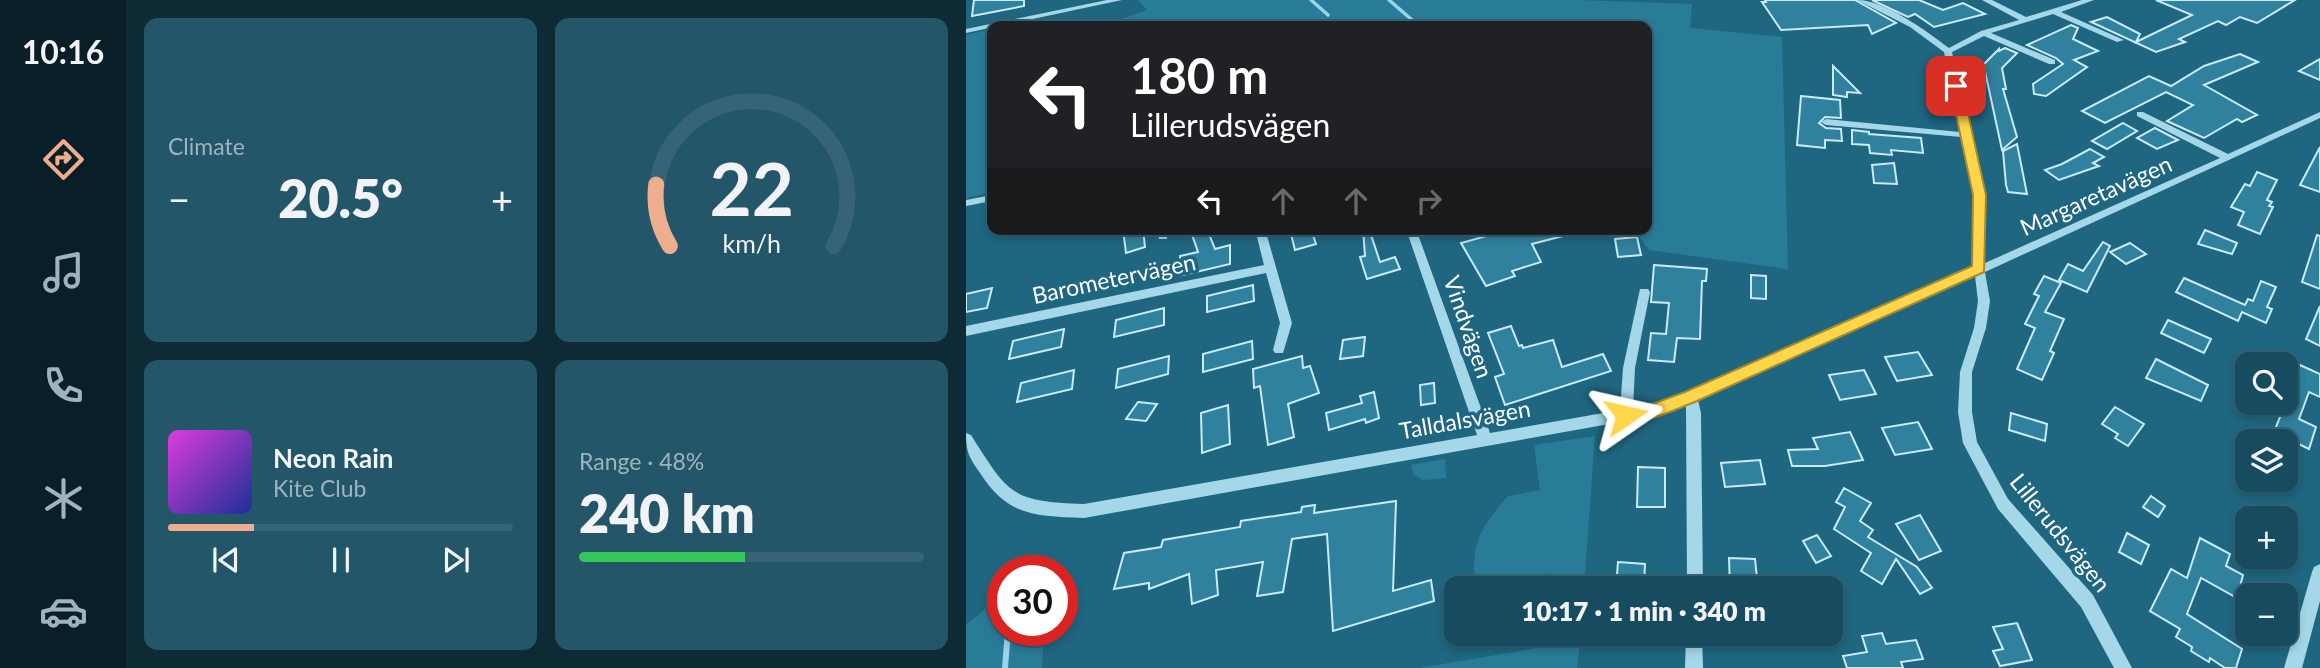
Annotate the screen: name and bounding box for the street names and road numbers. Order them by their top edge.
street label: Margaretavägen [2015,149,2176,241]
street label: Barometervägen [1029,247,1198,309]
street label: Vindvägen [1438,272,1500,382]
street label: Talldalsvägen [1397,394,1533,444]
street label: Lillerudsvägen [2005,468,2117,597]

